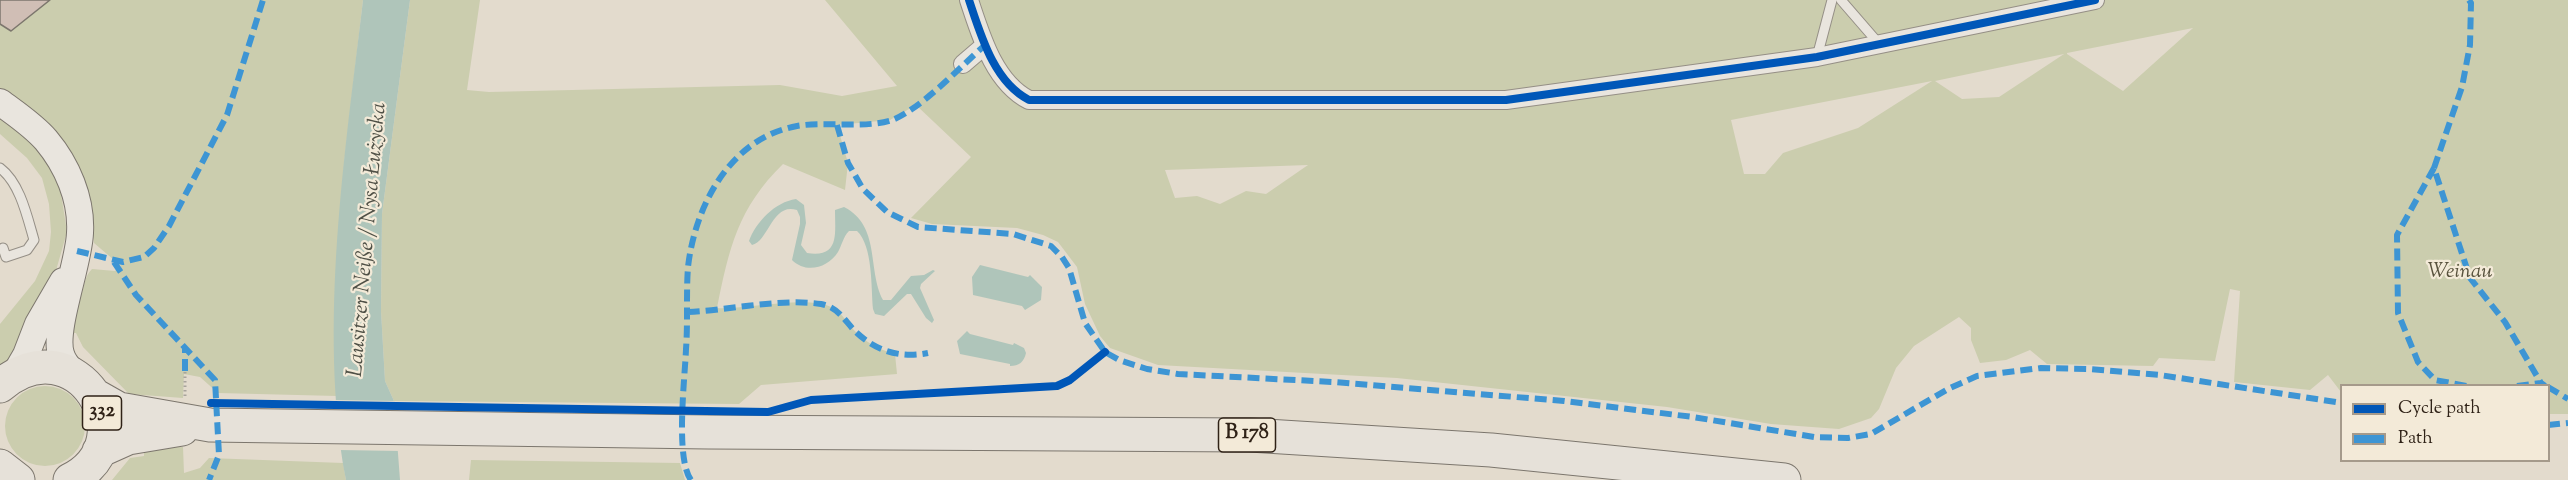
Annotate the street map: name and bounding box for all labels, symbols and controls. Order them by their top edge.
water label: Lausitzer Neiße / Nysa Łużycka [344,102,394,378]
park label: Weinau [2427,260,2493,286]
legend [2340,384,2550,462]
road number: 332 [82,396,122,430]
text: Cycle path [2398,396,2481,422]
road number: B 178 [1218,418,1276,452]
text: Path [2398,426,2433,452]

